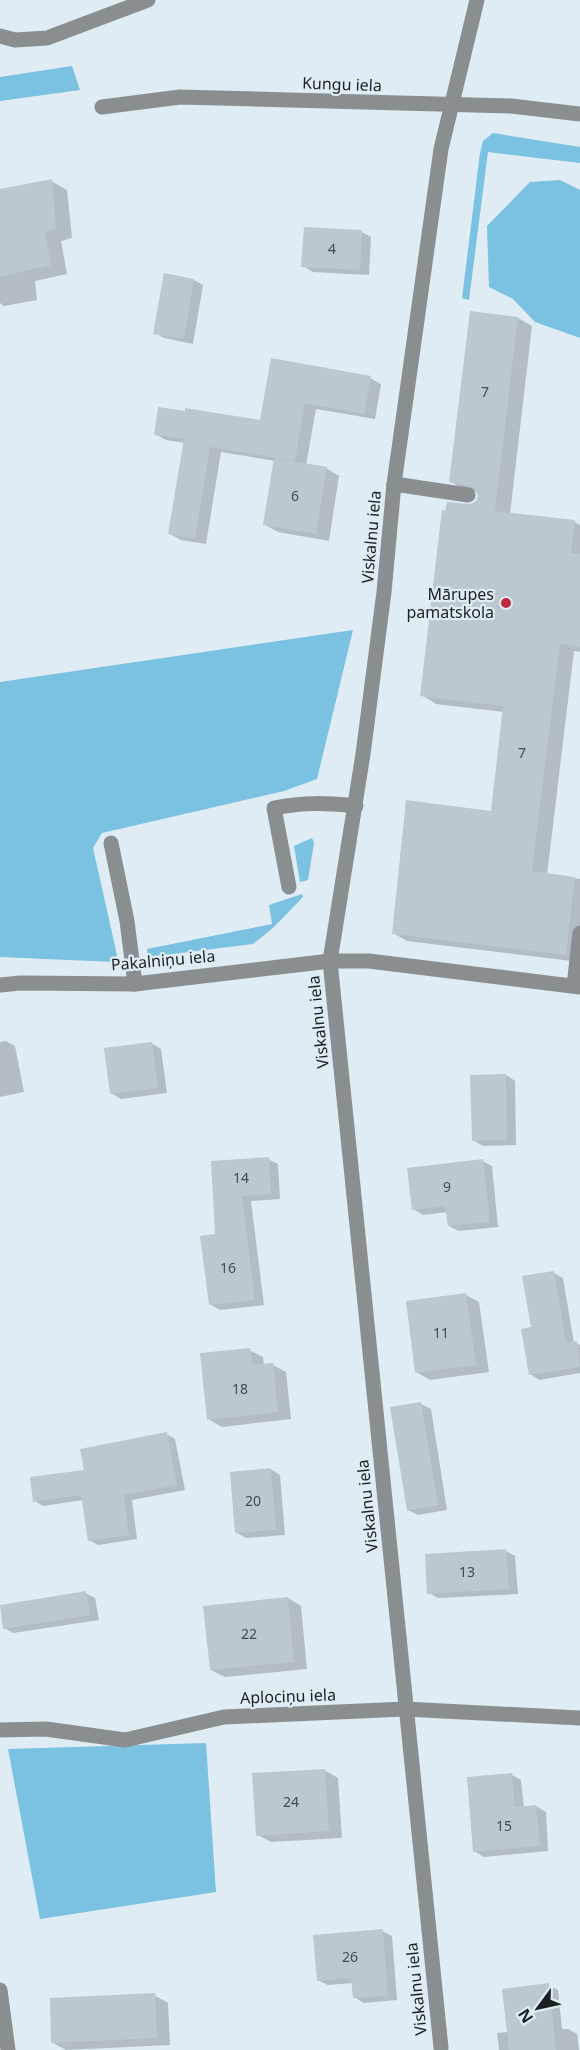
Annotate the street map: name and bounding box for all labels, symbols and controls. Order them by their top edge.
street label: Kungu iela [302,72,382,96]
house number: 4 [328,239,336,258]
house number: 7 [481,382,489,401]
house number: 6 [291,486,299,505]
street label: Viskalnu iela [356,490,386,584]
place label: Mārupes pamatskola [406,583,494,623]
marker: Mārupes pamatskola [499,596,513,610]
house number: 7 [518,743,526,762]
street label: Pakalniņu iela [110,944,216,976]
street label: Viskalnu iela [302,974,334,1070]
house number: 14 [233,1168,249,1187]
house number: 9 [443,1177,451,1196]
house number: 16 [220,1258,236,1277]
house number: 11 [433,1323,449,1342]
house number: 18 [232,1379,248,1398]
street label: Viskalnu iela [351,1458,383,1554]
house number: 20 [245,1491,261,1510]
house number: 13 [459,1562,475,1581]
house number: 22 [241,1624,257,1643]
street label: Aplociņu iela [240,1683,336,1709]
house number: 24 [283,1792,299,1811]
house number: 15 [496,1816,512,1835]
street label: Viskalnu iela [400,1941,432,2037]
house number: 26 [342,1947,358,1966]
north arrow [508,1978,568,2038]
text: N [513,2005,538,2028]

